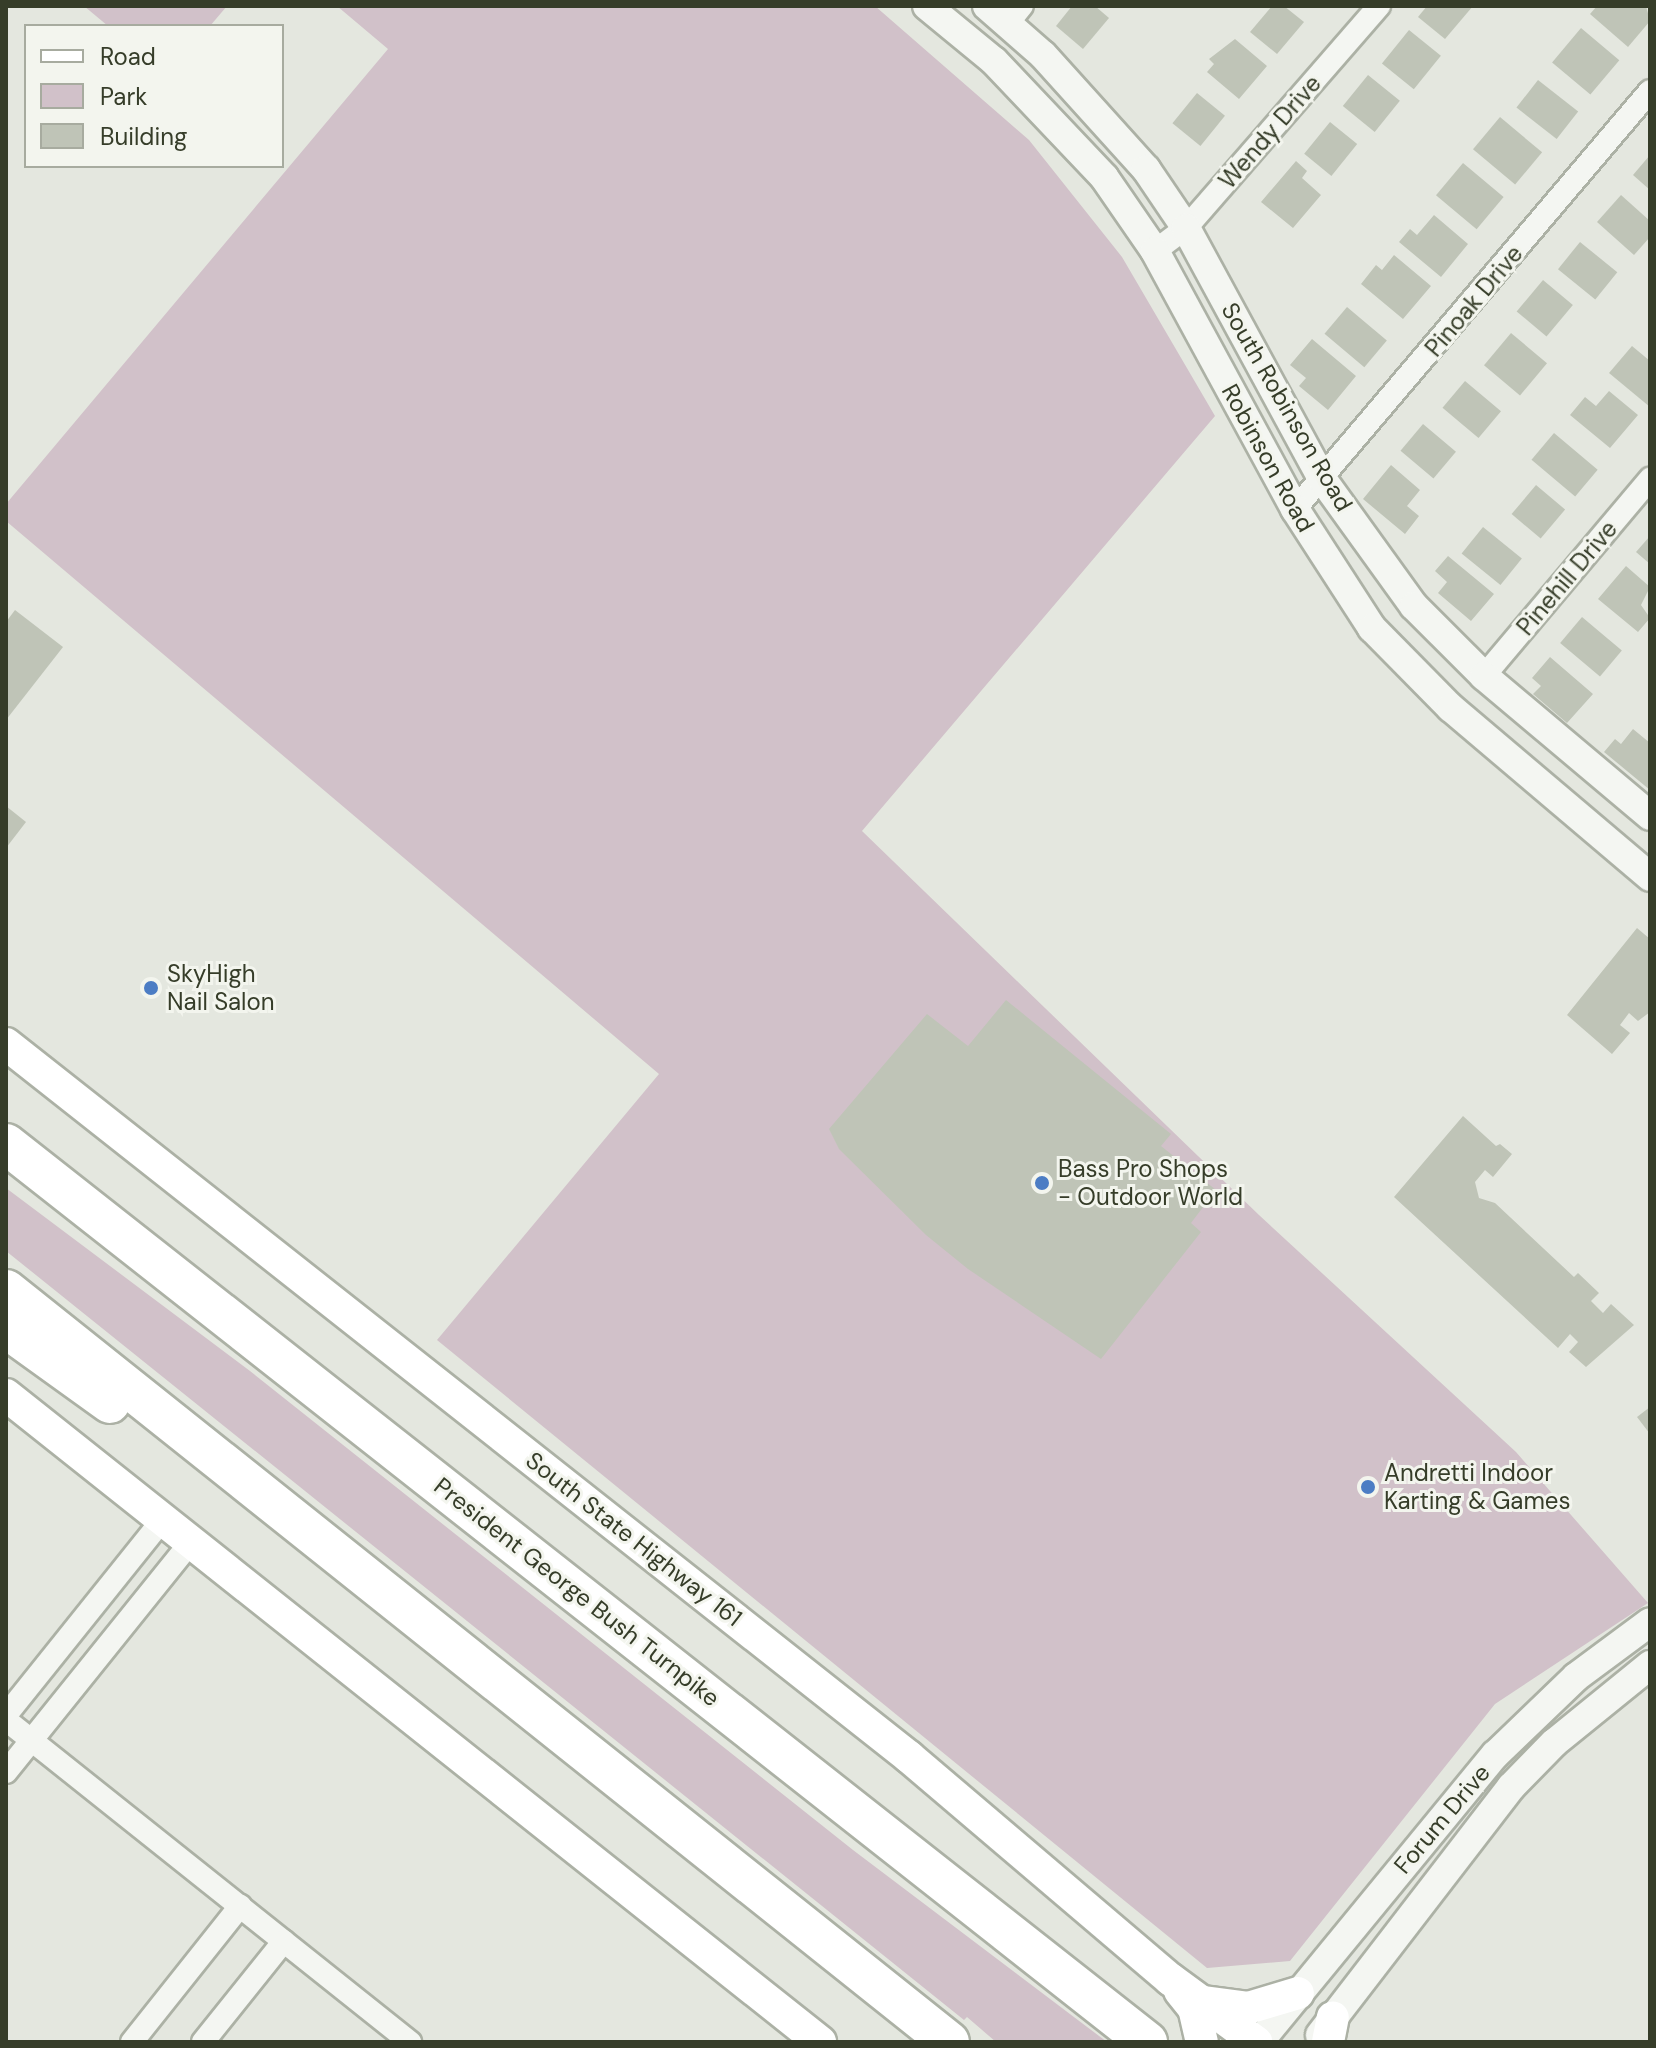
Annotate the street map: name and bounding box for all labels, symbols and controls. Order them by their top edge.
legend [24,24,284,168]
text: Road [100,41,156,72]
street label: Wendy Drive [1213,69,1327,195]
text: Park [100,81,147,112]
text: Building [100,121,187,152]
street label: Pinoak Drive [1419,240,1529,362]
street label: South Robinson Road [1215,298,1359,516]
street label: Robinson Road [1215,379,1321,537]
street label: Pinehill Drive [1511,515,1623,641]
place label: SkyHigh Nail Salon [167,960,274,1016]
marker: SkyHigh Nail Salon [142,979,160,997]
place label: Bass Pro Shops - Outdoor World [1058,1155,1243,1211]
marker: Bass Pro Shops - Outdoor World [1033,1174,1051,1192]
street label: South State Highway 161 [520,1446,748,1632]
place label: Andretti Indoor Karting & Games [1384,1459,1570,1515]
street label: President George Bush Turnpike [429,1472,725,1712]
marker: Andretti Indoor Karting & Games [1359,1478,1377,1496]
street label: Forum Drive [1388,1758,1496,1880]

